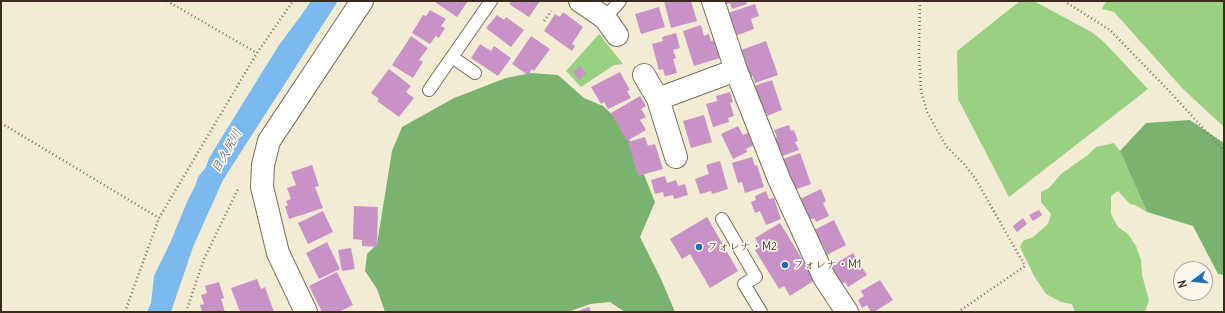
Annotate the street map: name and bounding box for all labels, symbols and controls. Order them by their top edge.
water label: 目久尻川 [209,127,245,175]
place label: フォレナ・M2 [707,240,777,254]
marker: フォレナ・M2 [694,242,704,252]
place label: フォレナ・M1 [793,258,861,272]
marker: フォレナ・M1 [780,260,790,270]
north arrow [1173,261,1213,301]
text: N [1175,278,1190,290]

